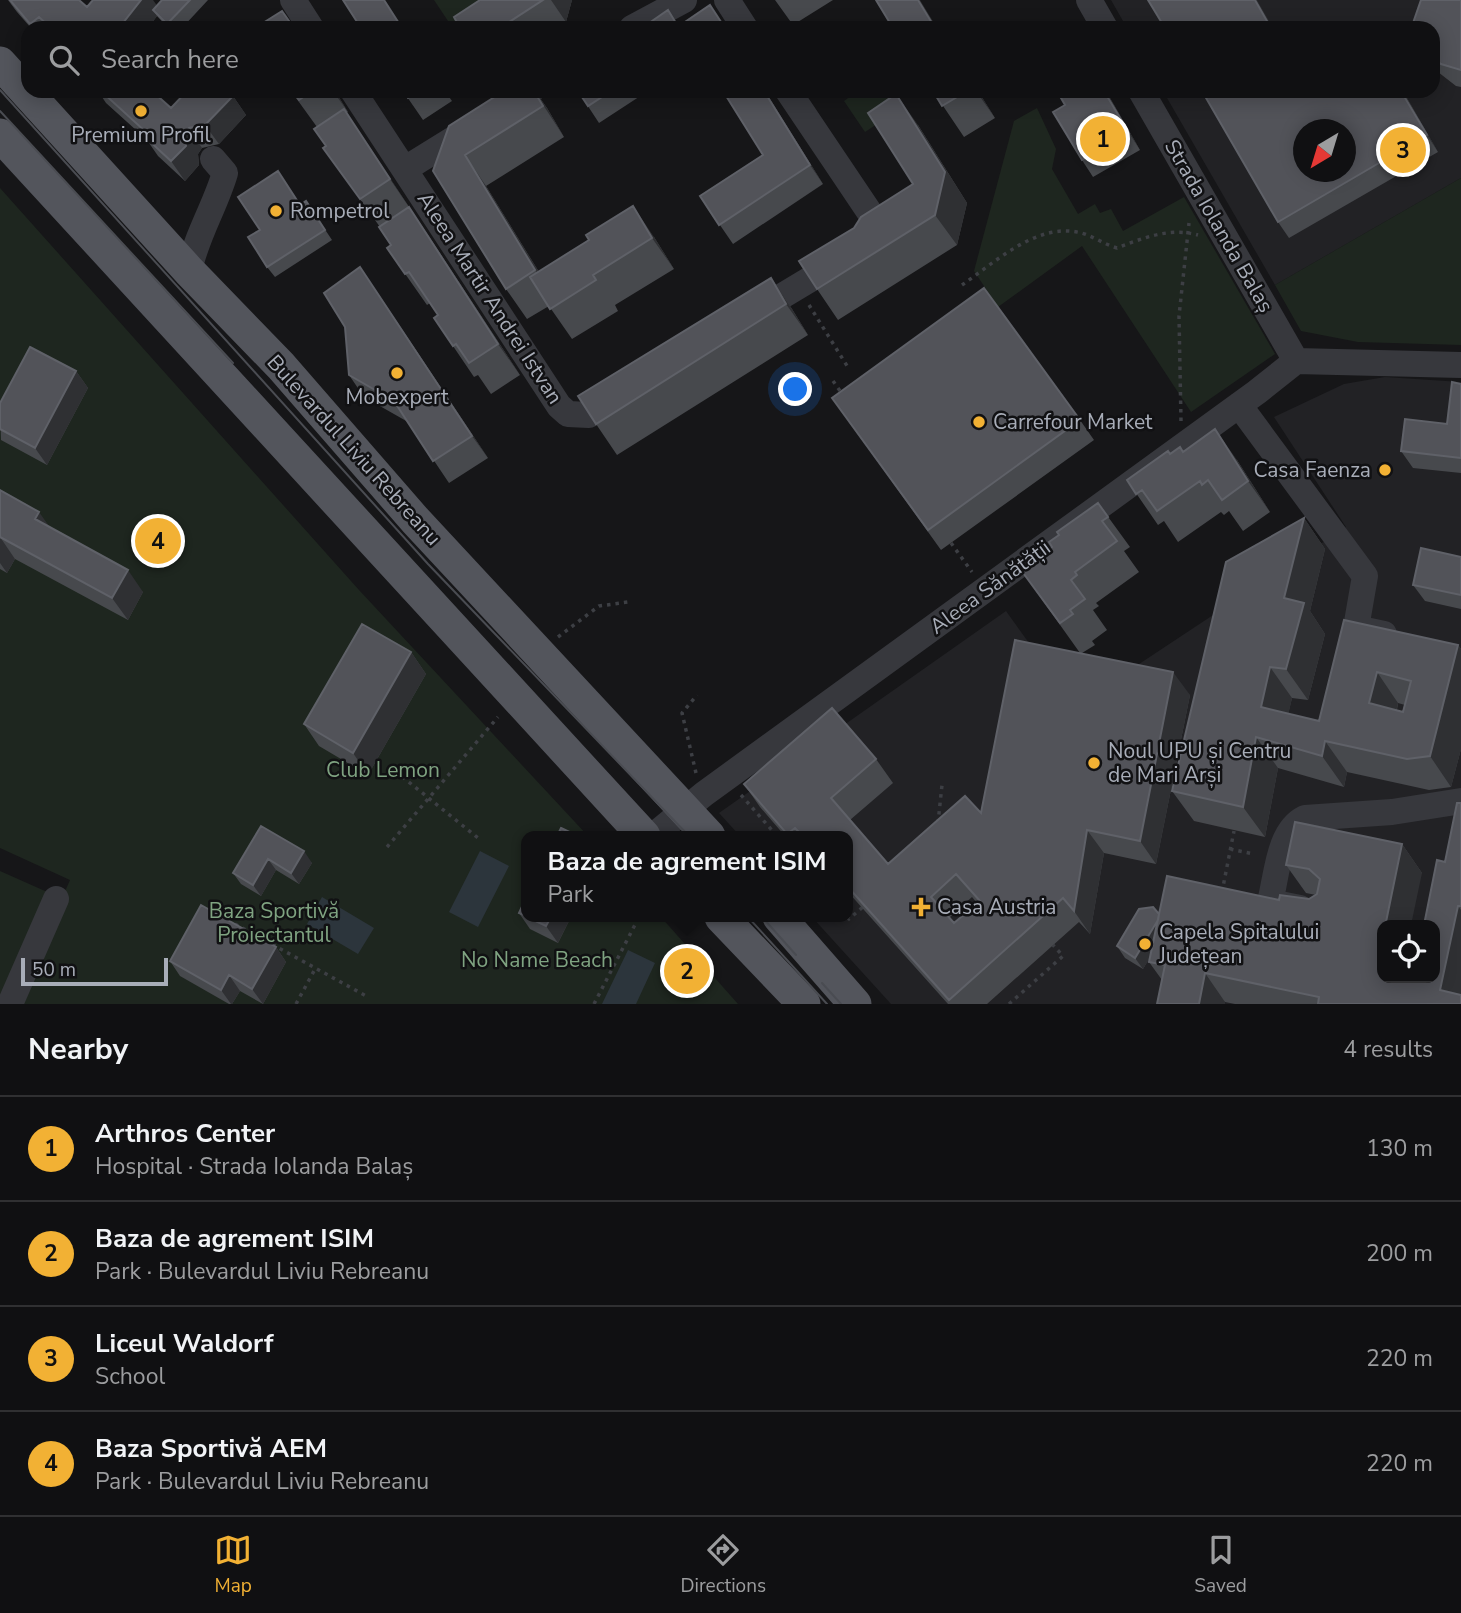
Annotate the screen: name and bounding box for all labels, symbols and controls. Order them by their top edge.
search box [21,21,1440,98]
icon: search [45,41,83,79]
text: Search here [101,42,239,77]
marker: Premium Profil [133,103,149,119]
pin: 1 [1080,113,1126,165]
north arrow [1293,119,1356,182]
place label: Premium Profil [71,121,212,149]
pin: 3 [1380,124,1426,176]
street label: Strada Iolanda Balaș [1158,134,1280,318]
street label: Aleea Martir Andrei Istvan [411,187,569,409]
place label: Rompetrol [290,197,390,225]
marker: Rompetrol [268,203,284,219]
street label: Bulevardul Liviu Rebreanu [261,349,447,551]
marker: Mobexpert [389,365,405,381]
your location [778,372,812,406]
place label: Mobexpert [346,383,449,411]
place label: Carrefour Market [993,408,1153,436]
marker: Carrefour Market [971,414,987,430]
place label: Casa Faenza [1253,456,1371,484]
marker: Casa Faenza [1377,462,1393,478]
pin: 4 [135,515,181,567]
street label: Aleea Sănătății [924,534,1056,640]
place label: Noul UPU și Centru de Mari Arși [1108,737,1291,789]
marker: Noul UPU și Centru de Mari Arși [1086,755,1102,771]
park label: Club Lemon [326,756,440,784]
popup [521,831,853,922]
text: Baza de agrement ISIM [548,844,826,879]
text: Park [548,879,593,910]
place label: Casa Austria [937,893,1057,921]
park label: Baza Sportivă Proiectantul [209,897,339,949]
marker: Casa Austria [911,897,931,917]
place label: Capela Spitalului Județean [1158,918,1319,970]
map controls [1377,920,1440,983]
button: locate [1377,920,1440,983]
marker: Capela Spitalului Județean [1137,936,1153,952]
pin: 2 [664,945,710,997]
park label: No Name Beach [461,946,613,974]
scale bar [21,955,168,987]
text: 50 m [32,957,76,983]
text: Nearby [28,1029,128,1070]
text: 4 results [1343,1034,1433,1065]
text: Arthros Center [95,1116,275,1151]
text: 1 [44,1133,58,1164]
text: 130 m [1366,1133,1433,1164]
text: Hospital · Strada Iolanda Balaș [95,1151,413,1182]
text: Baza de agrement ISIM [95,1221,374,1256]
text: 2 [44,1238,58,1269]
text: 200 m [1366,1238,1433,1269]
text: Park · Bulevardul Liviu Rebreanu [95,1256,429,1287]
text: Liceul Waldorf [95,1326,273,1361]
text: 3 [44,1343,58,1374]
text: 220 m [1366,1343,1433,1374]
text: School [95,1361,165,1392]
text: Baza Sportivă AEM [95,1431,327,1466]
text: 4 [44,1448,58,1479]
text: 220 m [1366,1448,1433,1479]
text: Park · Bulevardul Liviu Rebreanu [95,1466,429,1497]
tab: Map [214,1531,252,1599]
tab: Directions [680,1531,766,1599]
tab: Saved [1194,1531,1247,1599]

